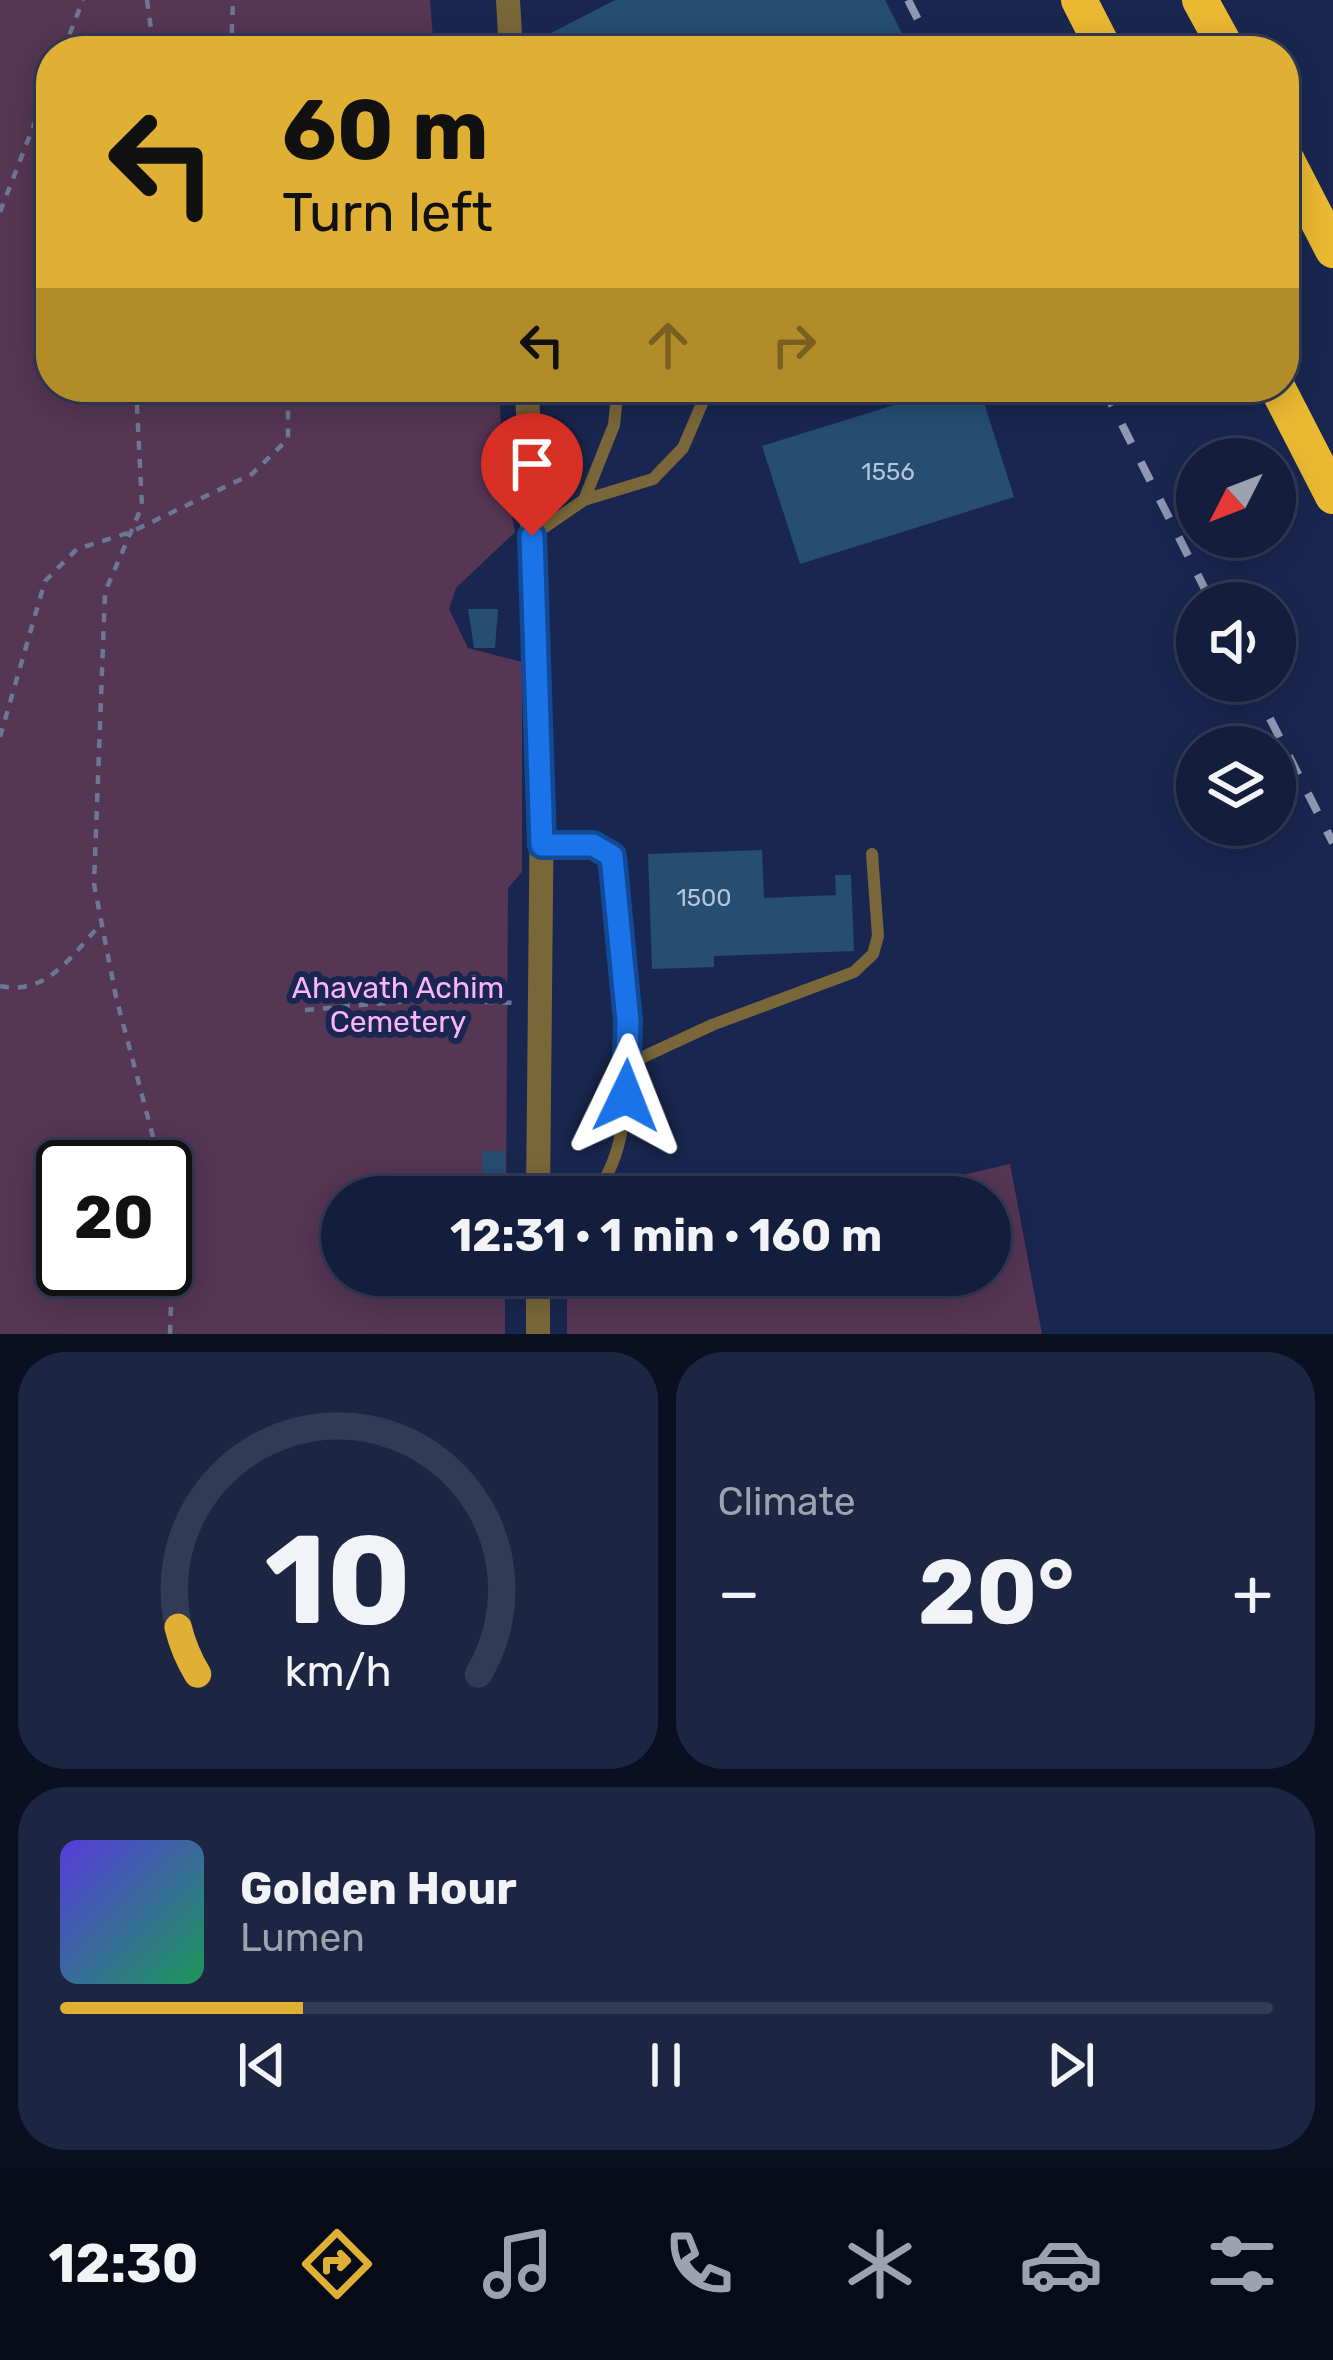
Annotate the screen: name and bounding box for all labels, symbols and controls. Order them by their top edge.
text: 60 m [282,80,489,180]
icon: left [84,84,240,240]
text: Turn left [282,181,493,245]
icon: left [509,312,575,378]
icon: ahead [635,312,701,378]
icon: right [761,312,827,378]
pin [481,413,583,536]
icon: arrive [499,431,565,497]
north arrow [1176,438,1296,558]
map controls [1176,438,1296,846]
house number: 1556 [861,458,915,486]
button: sound [1176,582,1296,702]
button: layers [1176,726,1296,846]
house number: 1500 [676,884,732,912]
park label: Ahavath Achim Cemetery [292,970,504,1040]
position arrow [563,1033,689,1159]
speed limit sign: 20 [36,1140,192,1296]
text: 12:31 · 1 min · 160 m [450,1209,882,1262]
text: Climate [718,1479,856,1525]
text: 10 [264,1506,411,1654]
text: 20° [918,1539,1074,1646]
text: − [718,1553,760,1632]
text: + [1232,1553,1273,1632]
text: km/h [284,1645,391,1696]
text: Golden Hour [240,1862,517,1915]
text: Lumen [240,1915,365,1961]
icon: previous [229,2032,295,2098]
icon: pause [633,2032,699,2098]
icon: next [1038,2032,1104,2098]
icon: directions [295,2222,379,2306]
icon: music [476,2222,560,2306]
icon: phone [657,2222,741,2306]
icon: climate [838,2222,922,2306]
icon: car [1019,2222,1103,2306]
icon: filters [1200,2222,1284,2306]
text: 12:30 [48,2232,199,2296]

